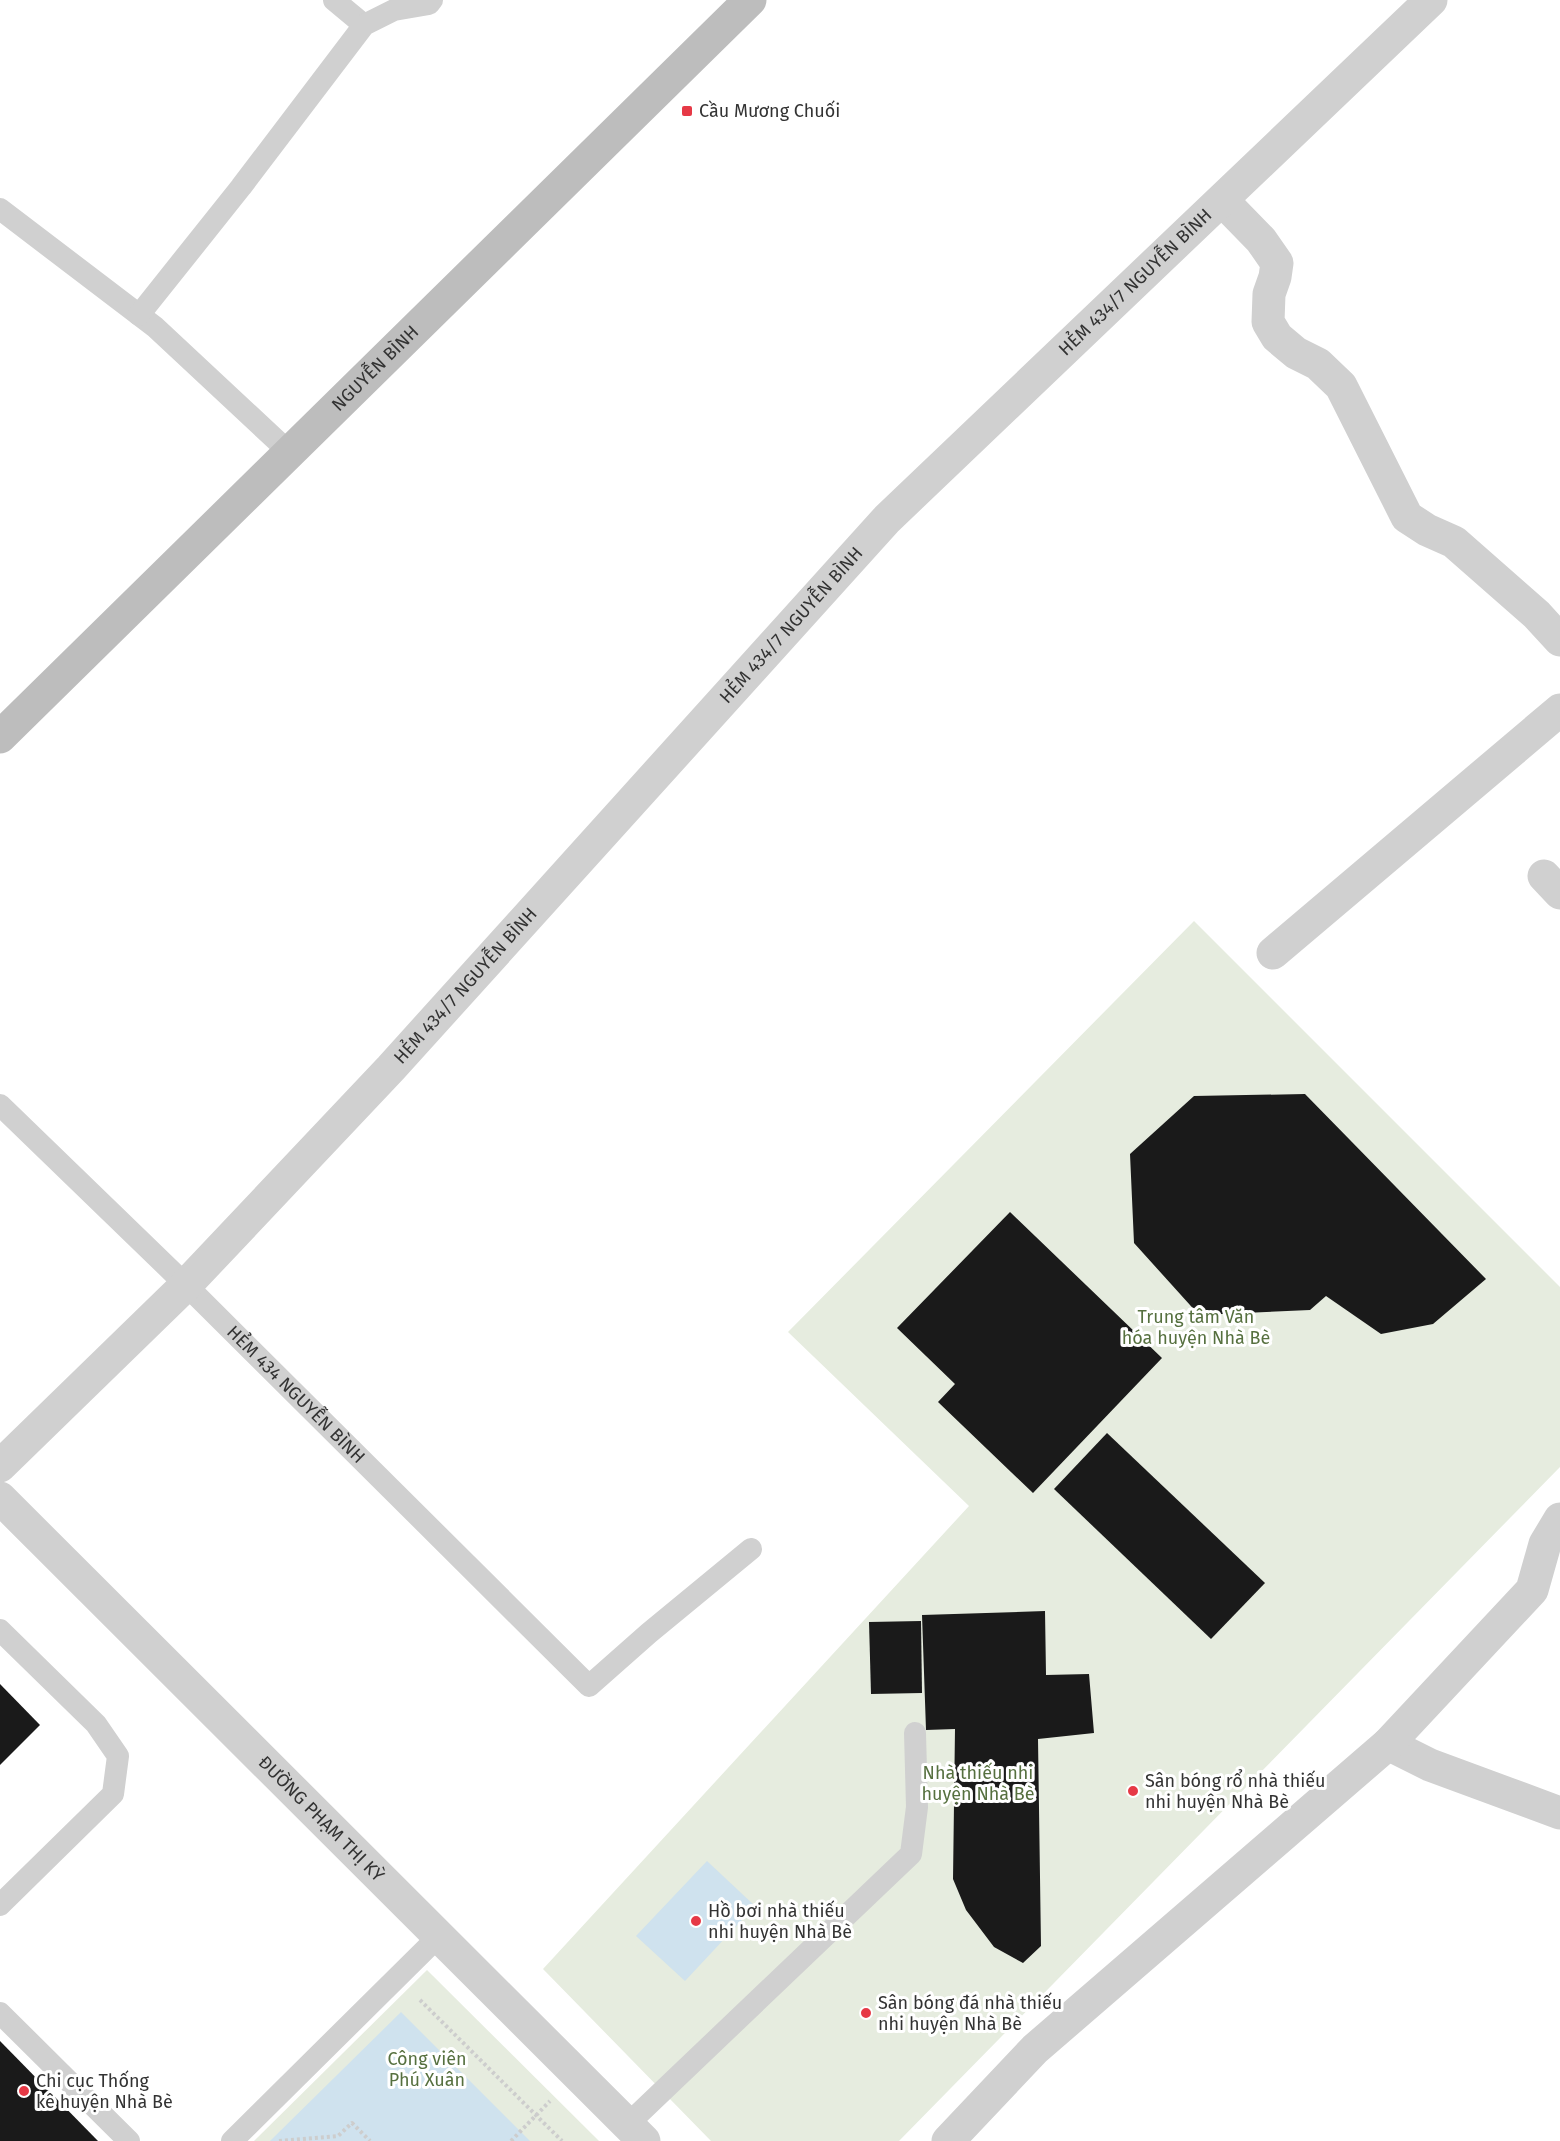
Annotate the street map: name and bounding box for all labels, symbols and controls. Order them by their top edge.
place label: Cầu Mương Chuối [699,100,840,122]
marker: Cầu Mương Chuối [680,104,694,118]
street label: HẺM 434/7 NGUYỄN BÌNH [1054,204,1216,360]
street label: NGUYỄN BÌNH [327,321,423,416]
street label: HẺM 434/7 NGUYỄN BÌNH [715,542,867,708]
street label: HẺM 434/7 NGUYỄN BÌNH [389,903,542,1068]
park label: Trung tâm Văn hóa huyện Nhà Bè [1122,1306,1270,1349]
street label: HẺM 434 NGUYỄN BÌNH [222,1321,370,1468]
street label: ĐƯỜNG PHẠM THỊ KỲ [254,1751,390,1886]
park label: Nhà thiếu nhi huyện Nhà Bè [921,1762,1035,1805]
place label: Sân bóng rổ nhà thiếu nhi huyện Nhà Bè [1145,1769,1326,1813]
marker: Sân bóng rổ nhà thiếu nhi huyện Nhà Bè [1126,1784,1140,1798]
place label: Hồ bơi nhà thiếu nhi huyện Nhà Bè [708,1900,852,1943]
marker: Hồ bơi nhà thiếu nhi huyện Nhà Bè [689,1914,703,1928]
place label: Sân bóng đá nhà thiếu nhi huyện Nhà Bè [878,1992,1062,2035]
marker: Sân bóng đá nhà thiếu nhi huyện Nhà Bè [859,2006,873,2020]
park label: Công viên Phú Xuân [387,2048,467,2091]
place label: Chi cục Thống kê huyện Nhà Bè [36,2070,173,2113]
marker: Chi cục Thống kê huyện Nhà Bè [17,2084,31,2098]

